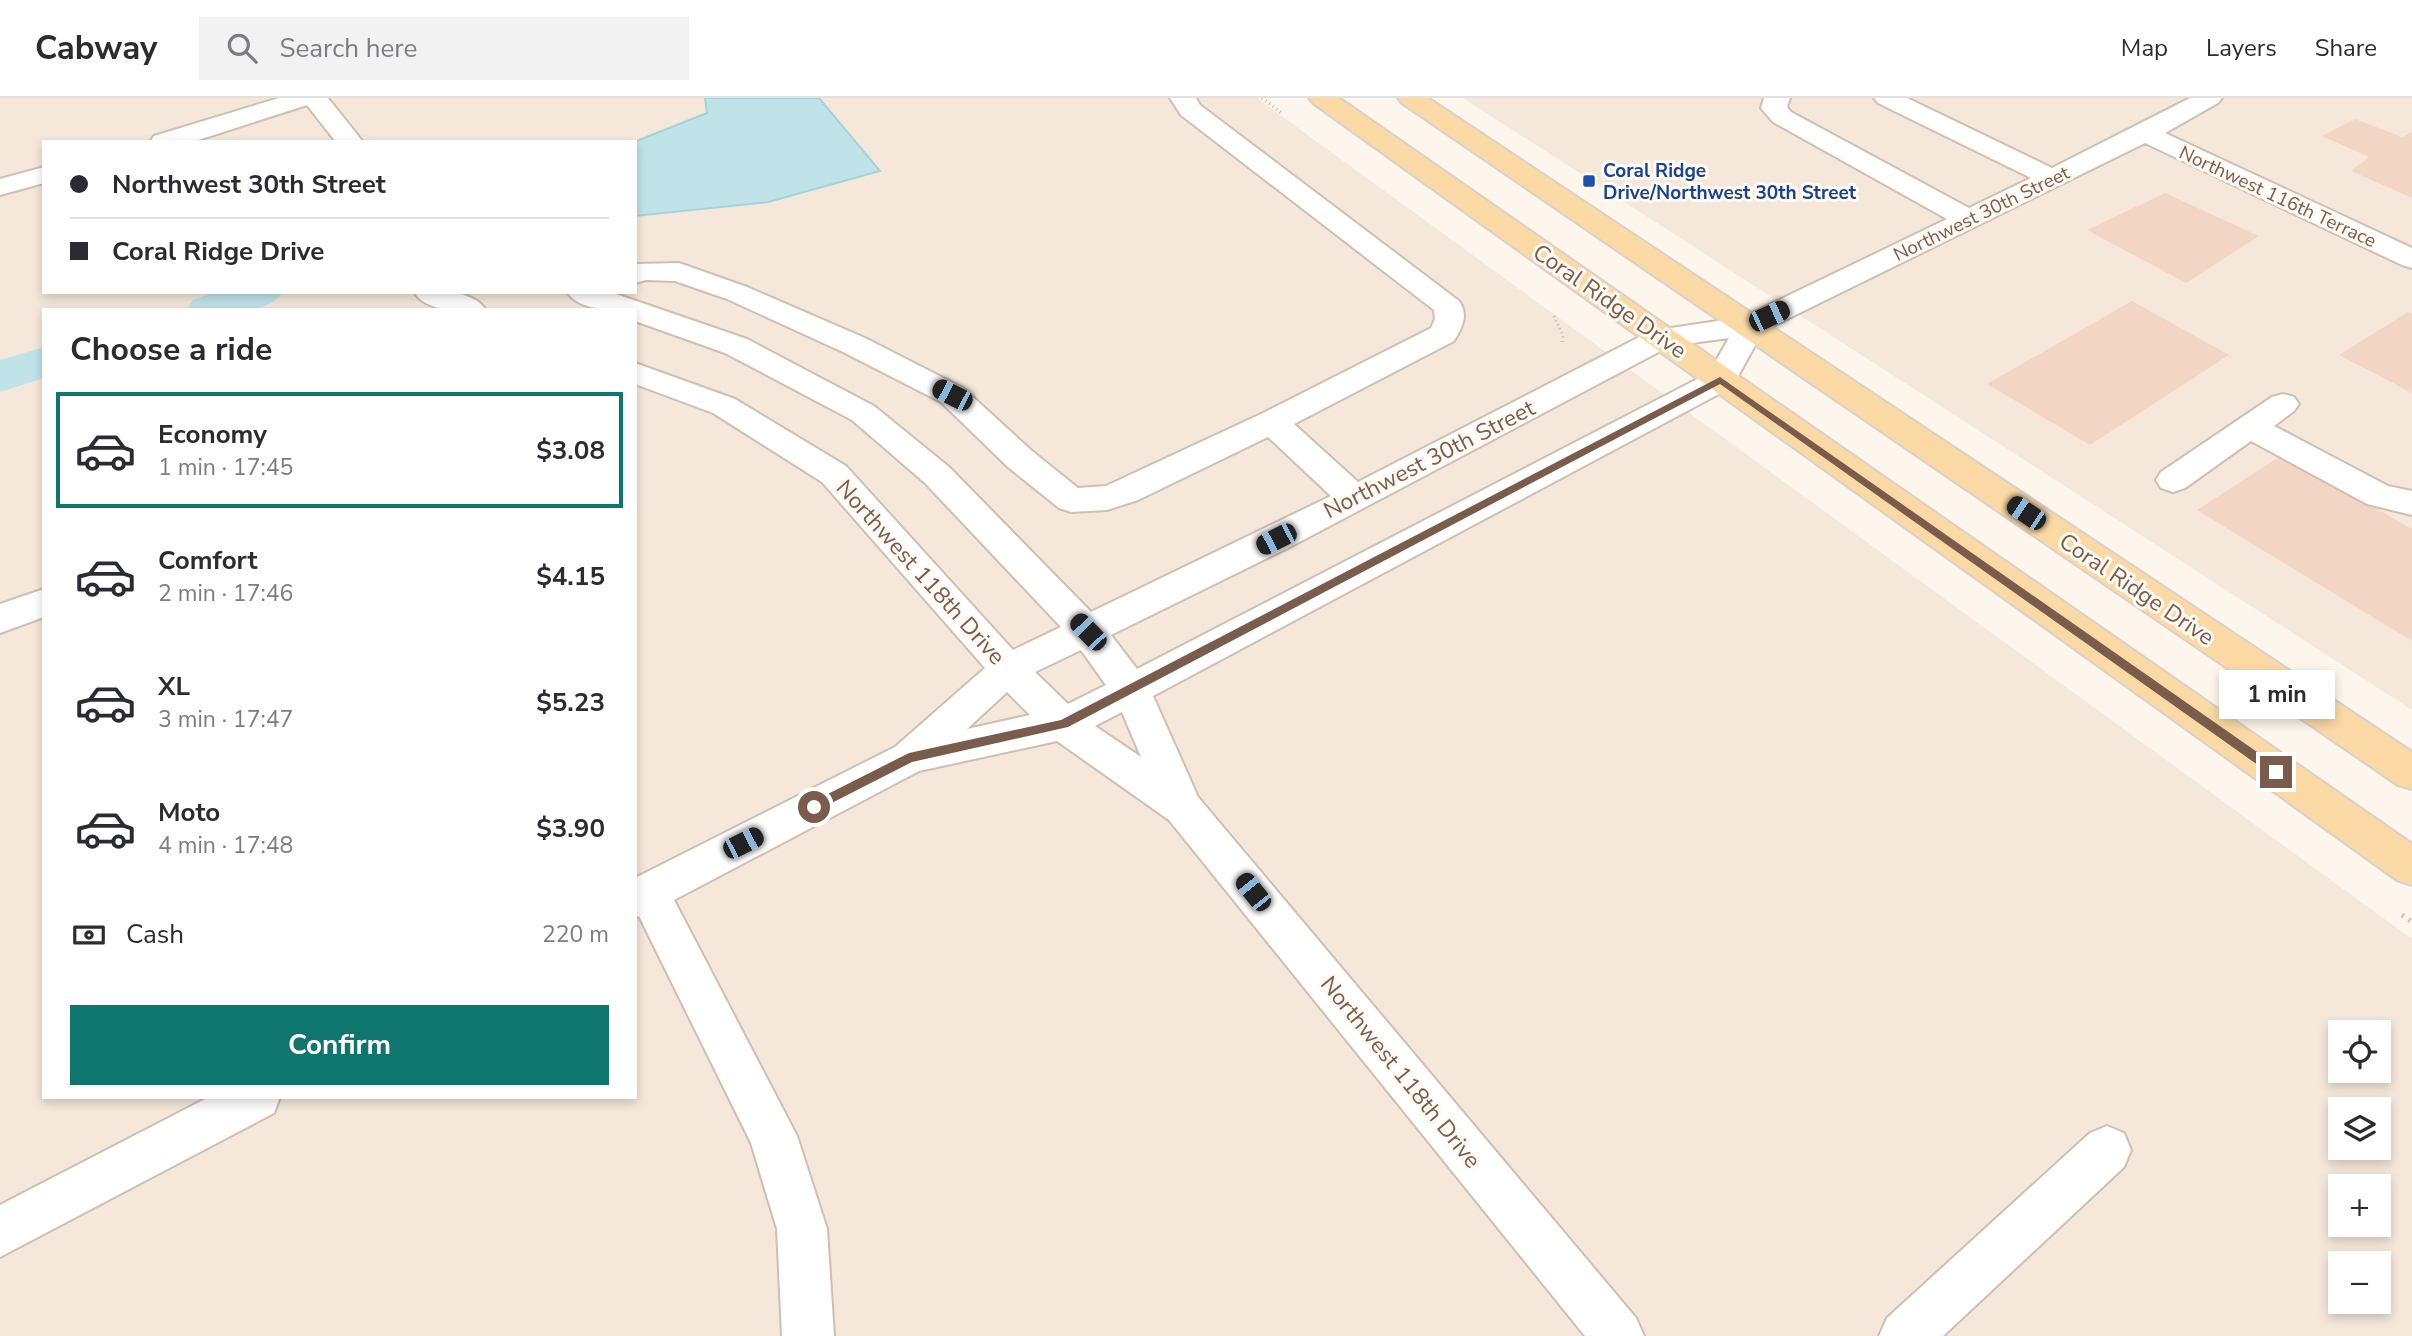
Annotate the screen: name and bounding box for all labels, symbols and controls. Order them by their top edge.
search box [199,17,689,80]
text: Cabway [35,26,157,71]
icon: search [223,29,261,67]
text: Search here [279,31,417,66]
text: Map [2121,32,2168,64]
text: Layers [2206,32,2277,64]
text: Share [2315,32,2377,64]
street label: Northwest 116th Terrace [2175,140,2380,254]
place label: Coral Ridge Drive/Northwest 30th Street [1603,158,1857,206]
street label: Northwest 30th Street [1889,160,2074,268]
text: Northwest 30th Street [112,167,386,202]
marker: Coral Ridge Drive/Northwest 30th Street [1581,173,1597,189]
text: Coral Ridge Drive [112,234,324,269]
street label: Coral Ridge Drive [1527,237,1693,366]
car [1746,298,1793,334]
text: Choose a ride [70,328,272,371]
car [929,376,976,414]
street label: Northwest 30th Street [1318,392,1541,526]
text: Economy [158,417,267,452]
icon: car [74,419,137,482]
text: $3.08 [536,433,605,468]
text: 1 min · 17:45 [158,452,293,483]
street label: Northwest 118th Drive [829,473,1012,671]
car [2003,493,2050,533]
car [1253,520,1300,558]
street label: Coral Ridge Drive [2053,526,2220,653]
text: Comfort [158,543,258,578]
icon: car [74,545,137,608]
text: $4.15 [536,559,605,594]
text: 2 min · 17:46 [158,578,293,609]
car [1066,610,1111,654]
text: XL [158,669,190,704]
callout: 1 min [2218,670,2334,720]
icon: car [74,671,137,734]
text: 1 min [2247,679,2307,710]
text: $5.23 [536,685,605,720]
text: 3 min · 17:47 [158,704,293,735]
route end [2260,756,2292,788]
route start [798,791,830,823]
text: Moto [158,795,220,830]
icon: car [74,797,137,860]
text: $3.90 [536,811,605,846]
car [720,824,767,862]
text: 4 min · 17:48 [158,830,293,861]
car [1232,869,1275,915]
icon: cash [70,916,108,954]
text: Cash [126,917,184,952]
text: 220 m [542,919,609,950]
street label: Northwest 118th Drive [1313,970,1488,1175]
button: Confirm [70,1005,609,1085]
map controls [2328,1020,2391,1314]
button: locate [2328,1020,2391,1083]
button: layers [2328,1097,2391,1160]
button: + [2328,1174,2391,1237]
button: − [2328,1251,2391,1314]

